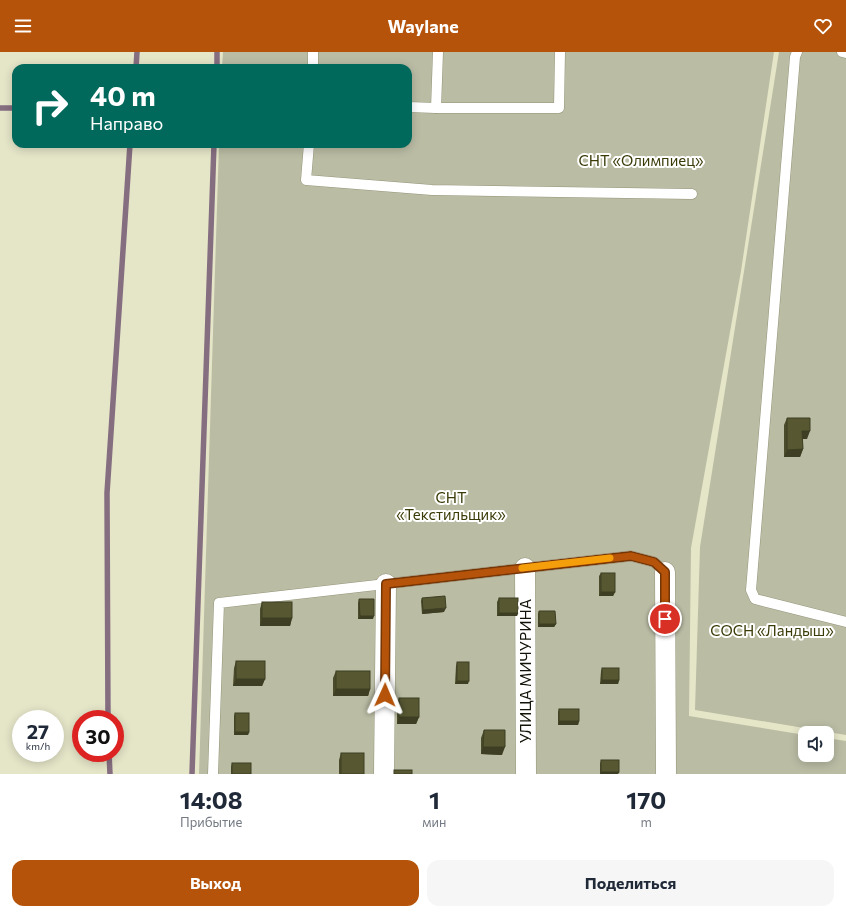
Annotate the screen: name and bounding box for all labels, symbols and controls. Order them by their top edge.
icon: menu [12,15,34,37]
text: Waylane [387,15,459,37]
icon: heart [812,15,834,37]
text: 40 m [90,78,156,112]
icon: right [24,80,76,132]
text: Направо [90,112,163,134]
park label: СНТ «Олимпиец» [579,151,704,169]
park label: СНТ «Текстильщик» [396,488,506,523]
street label: УЛИЦА МИЧУРИНА [516,599,534,743]
pin [648,602,682,636]
icon: arrive [654,608,676,630]
park label: СОСН «Ландыш» [710,621,834,639]
position arrow [364,674,406,716]
speed limit sign: 30 [72,710,124,762]
text: 27 [27,719,49,743]
map controls [798,726,834,762]
button: sound [798,726,834,762]
text: km/h [26,740,50,752]
text: 14:08 [180,785,243,814]
text: 1 [429,785,440,814]
text: 170 [626,785,666,814]
text: Прибытие [180,814,242,830]
text: мин [422,814,446,830]
text: m [641,814,652,830]
button: Выход [12,860,419,906]
button: Поделиться [427,860,834,906]

